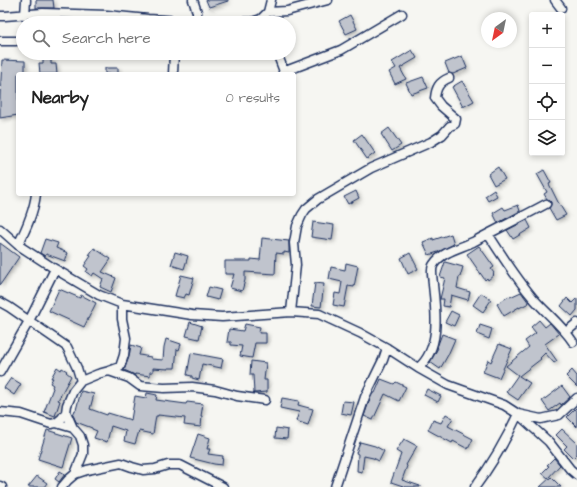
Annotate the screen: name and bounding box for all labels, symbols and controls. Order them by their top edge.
north arrow [481,12,517,48]
map controls [529,12,565,156]
button: + [529,12,565,48]
search box [16,16,296,60]
icon: search [30,27,52,49]
text: Search here [62,28,151,49]
button: − [529,48,565,84]
button: locate [529,84,565,120]
text: Nearby [32,86,89,110]
text: 0 results [225,89,280,107]
button: layers [529,120,565,156]

